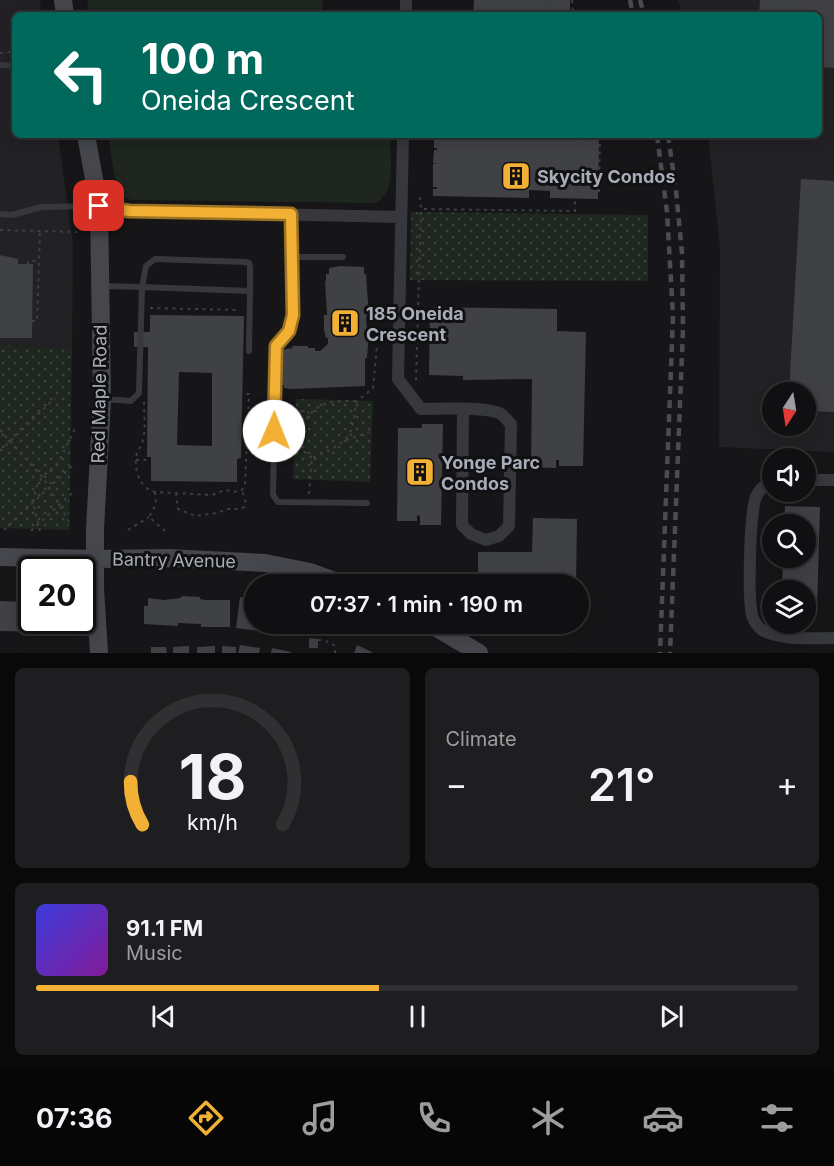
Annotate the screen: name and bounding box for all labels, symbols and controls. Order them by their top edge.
text: 100 m [141,33,264,84]
icon: left [42,36,120,114]
text: Oneida Crescent [141,84,355,117]
building icon: Skycity Condos [500,160,532,192]
place label: Skycity Condos [537,166,675,187]
pin [73,180,124,231]
icon: arrive [82,189,115,222]
place label: 185 Oneida Crescent [366,303,464,345]
building icon: 185 Oneida Crescent [329,307,361,339]
street label: Red Maple Road [87,325,111,463]
north arrow [762,382,816,436]
map controls [762,382,816,634]
position arrow [242,399,306,463]
button: sound [762,448,816,502]
place label: Yonge Parc Condos [441,452,540,494]
building icon: Yonge Parc Condos [404,456,436,488]
button: search [762,514,816,568]
street label: Bantry Avenue [112,548,236,572]
speed limit sign: 20 [18,556,96,634]
button: layers [762,580,816,634]
text: 07:37 · 1 min · 190 m [310,591,523,617]
text: Climate [446,727,517,751]
text: 18 [178,739,246,814]
text: 21° [588,757,656,812]
text: − [446,764,467,804]
text: + [776,764,798,804]
text: km/h [187,809,238,835]
text: 91.1 FM [126,915,203,941]
text: Music [126,941,183,965]
icon: previous [147,1000,180,1033]
icon: pause [401,1000,434,1033]
icon: next [655,1000,688,1033]
icon: directions [185,1097,227,1139]
icon: music [299,1097,341,1139]
icon: phone [413,1097,455,1139]
icon: climate [527,1097,569,1139]
icon: car [642,1097,684,1139]
icon: filters [756,1097,798,1139]
text: 07:36 [36,1102,113,1135]

